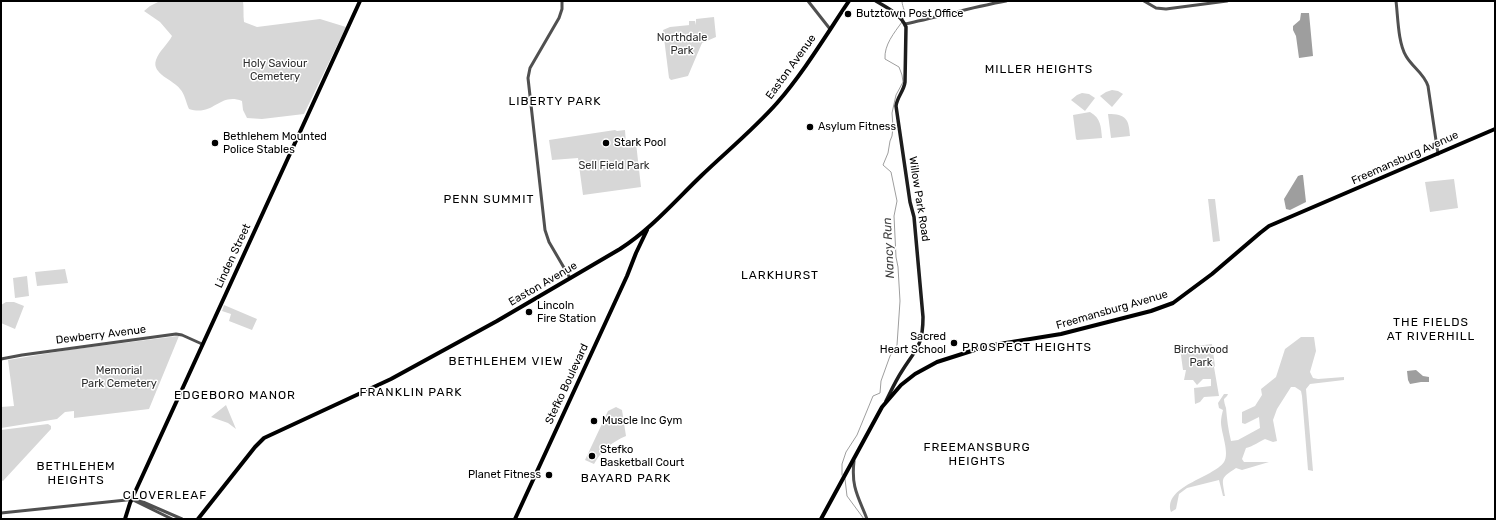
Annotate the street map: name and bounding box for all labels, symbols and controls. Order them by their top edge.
place label: Butztown Post Office [856,7,964,21]
marker: Butztown Post Office [843,9,853,19]
park label: Northdale Park [657,31,707,57]
street label: Easton Avenue [763,32,819,102]
park label: Holy Saviour Cemetery [243,57,307,83]
district label: MILLER HEIGHTS [985,63,1093,77]
district label: LIBERTY PARK [508,95,602,109]
place label: Asylum Fitness [818,120,896,134]
marker: Asylum Fitness [805,122,815,132]
street label: Freemansburg Avenue [1349,128,1461,188]
place label: Bethlehem Mounted Police Stables [223,130,327,156]
place label: Stark Pool [614,136,666,150]
marker: Bethlehem Mounted Police Stables [210,138,220,148]
marker: Stark Pool [601,138,611,148]
street label: Willow Park Road [906,155,932,243]
park label: Sell Field Park [578,159,650,173]
district label: PENN SUMMIT [444,193,534,207]
water label: Nancy Run [880,217,898,279]
street label: Linden Street [212,222,254,290]
street label: Easton Avenue [506,259,580,309]
district label: LARKHURST [741,269,819,283]
street label: Freemansburg Avenue [1055,288,1169,332]
place label: Lincoln Fire Station [537,299,596,325]
marker: Lincoln Fire Station [524,307,534,317]
district label: THE FIELDS AT RIVERHILL [1387,316,1475,344]
street label: Dewberry Avenue [55,323,147,347]
place label: Sacred Heart School [880,330,946,356]
marker: Sacred Heart School [949,338,959,348]
district label: PROSPECT HEIGHTS [962,341,1092,355]
street label: Stefko Boulevard [543,342,591,426]
park label: Birchwood Park [1174,343,1228,369]
district label: BETHLEHEM VIEW [448,355,564,369]
park label: Memorial Park Cemetery [81,364,157,390]
district label: FRANKLIN PARK [359,386,463,400]
district label: EDGEBORO MANOR [174,389,296,403]
place label: Muscle Inc Gym [602,414,682,428]
marker: Muscle Inc Gym [589,416,599,426]
district label: FREEMANSBURG HEIGHTS [923,441,1031,469]
place label: Stefko Basketball Court [600,443,684,469]
marker: Stefko Basketball Court [587,451,597,461]
district label: BETHLEHEM HEIGHTS [36,460,116,488]
place label: Planet Fitness [468,468,541,482]
marker: Planet Fitness [544,470,554,480]
district label: BAYARD PARK [581,472,671,486]
district label: CLOVERLEAF [123,489,207,503]

